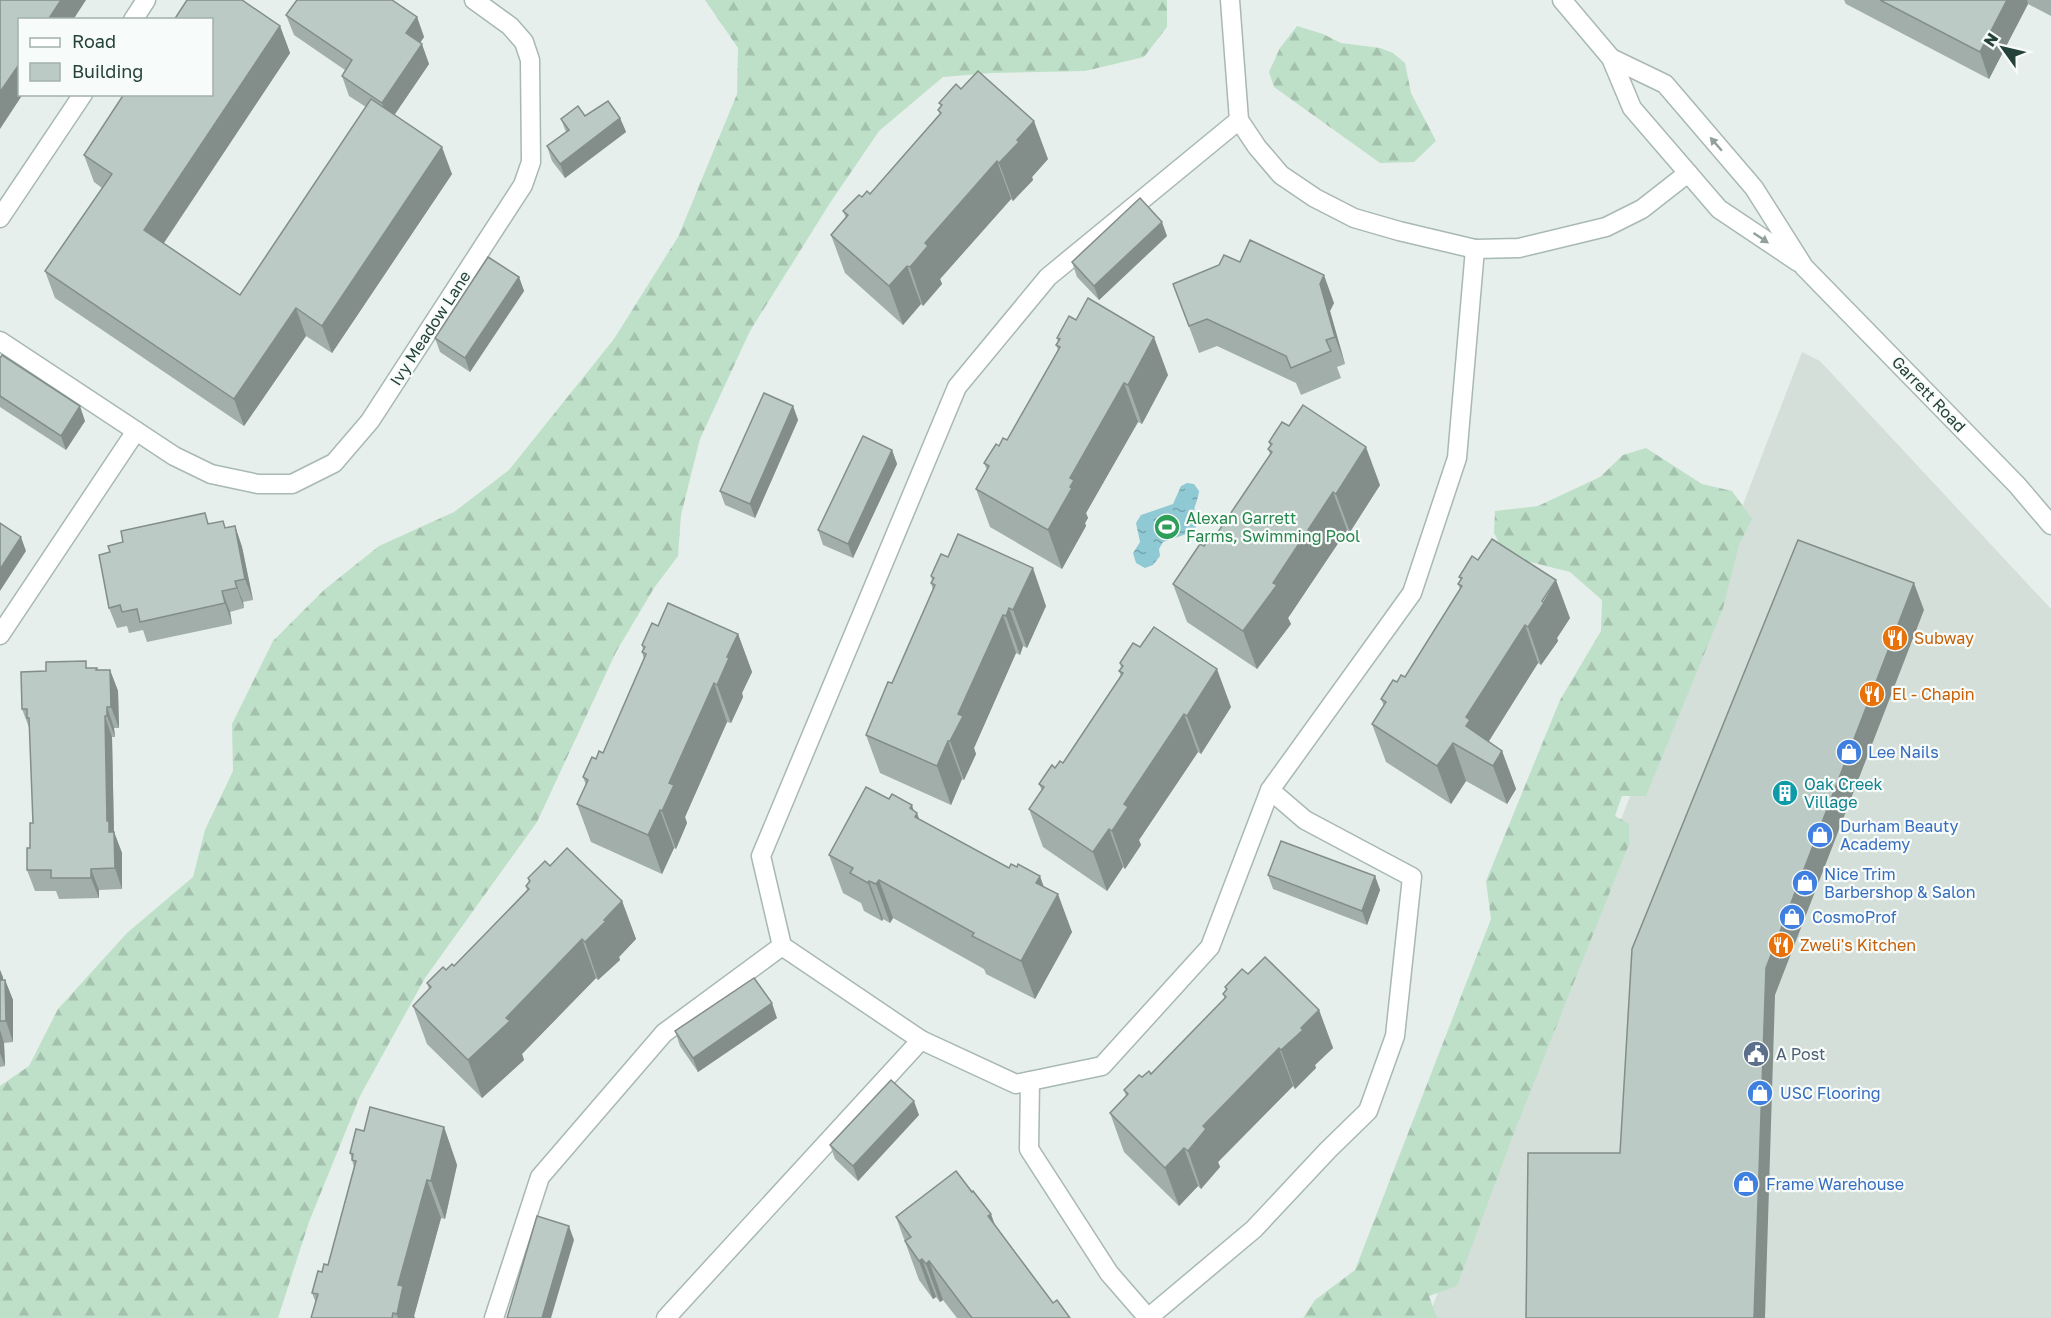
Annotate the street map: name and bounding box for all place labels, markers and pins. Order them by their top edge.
place label: Alexan Garrett Farms, Swimming Pool [1186,508,1360,546]
sports icon: Alexan Garrett Farms, Swimming Pool [1152,512,1182,542]
restaurant icon: Subway [1880,623,1910,653]
place label: Subway [1914,628,1974,648]
restaurant icon: El - Chapin [1857,679,1887,709]
place label: El - Chapin [1892,684,1975,704]
shop icon: Lee Nails [1834,737,1864,767]
place label: Lee Nails [1868,742,1939,762]
place label: Oak Creek Village [1804,774,1882,812]
building icon: Oak Creek Village [1770,778,1800,808]
place label: Durham Beauty Academy [1840,816,1959,854]
shop icon: Durham Beauty Academy [1805,820,1835,850]
place label: Nice Trim Barbershop & Salon [1824,864,1976,902]
shop icon: Nice Trim Barbershop & Salon [1790,868,1820,898]
shop icon: CosmoProf [1777,902,1807,932]
place label: CosmoProf [1812,907,1897,927]
restaurant icon: Zweli's Kitchen [1766,930,1796,960]
place label: Zweli's Kitchen [1800,935,1916,955]
public building icon: A Post [1741,1039,1771,1069]
place label: A Post [1776,1044,1826,1064]
shop icon: USC Flooring [1745,1078,1775,1108]
place label: USC Flooring [1780,1083,1881,1103]
shop icon: Frame Warehouse [1731,1169,1761,1199]
place label: Frame Warehouse [1766,1174,1904,1194]

